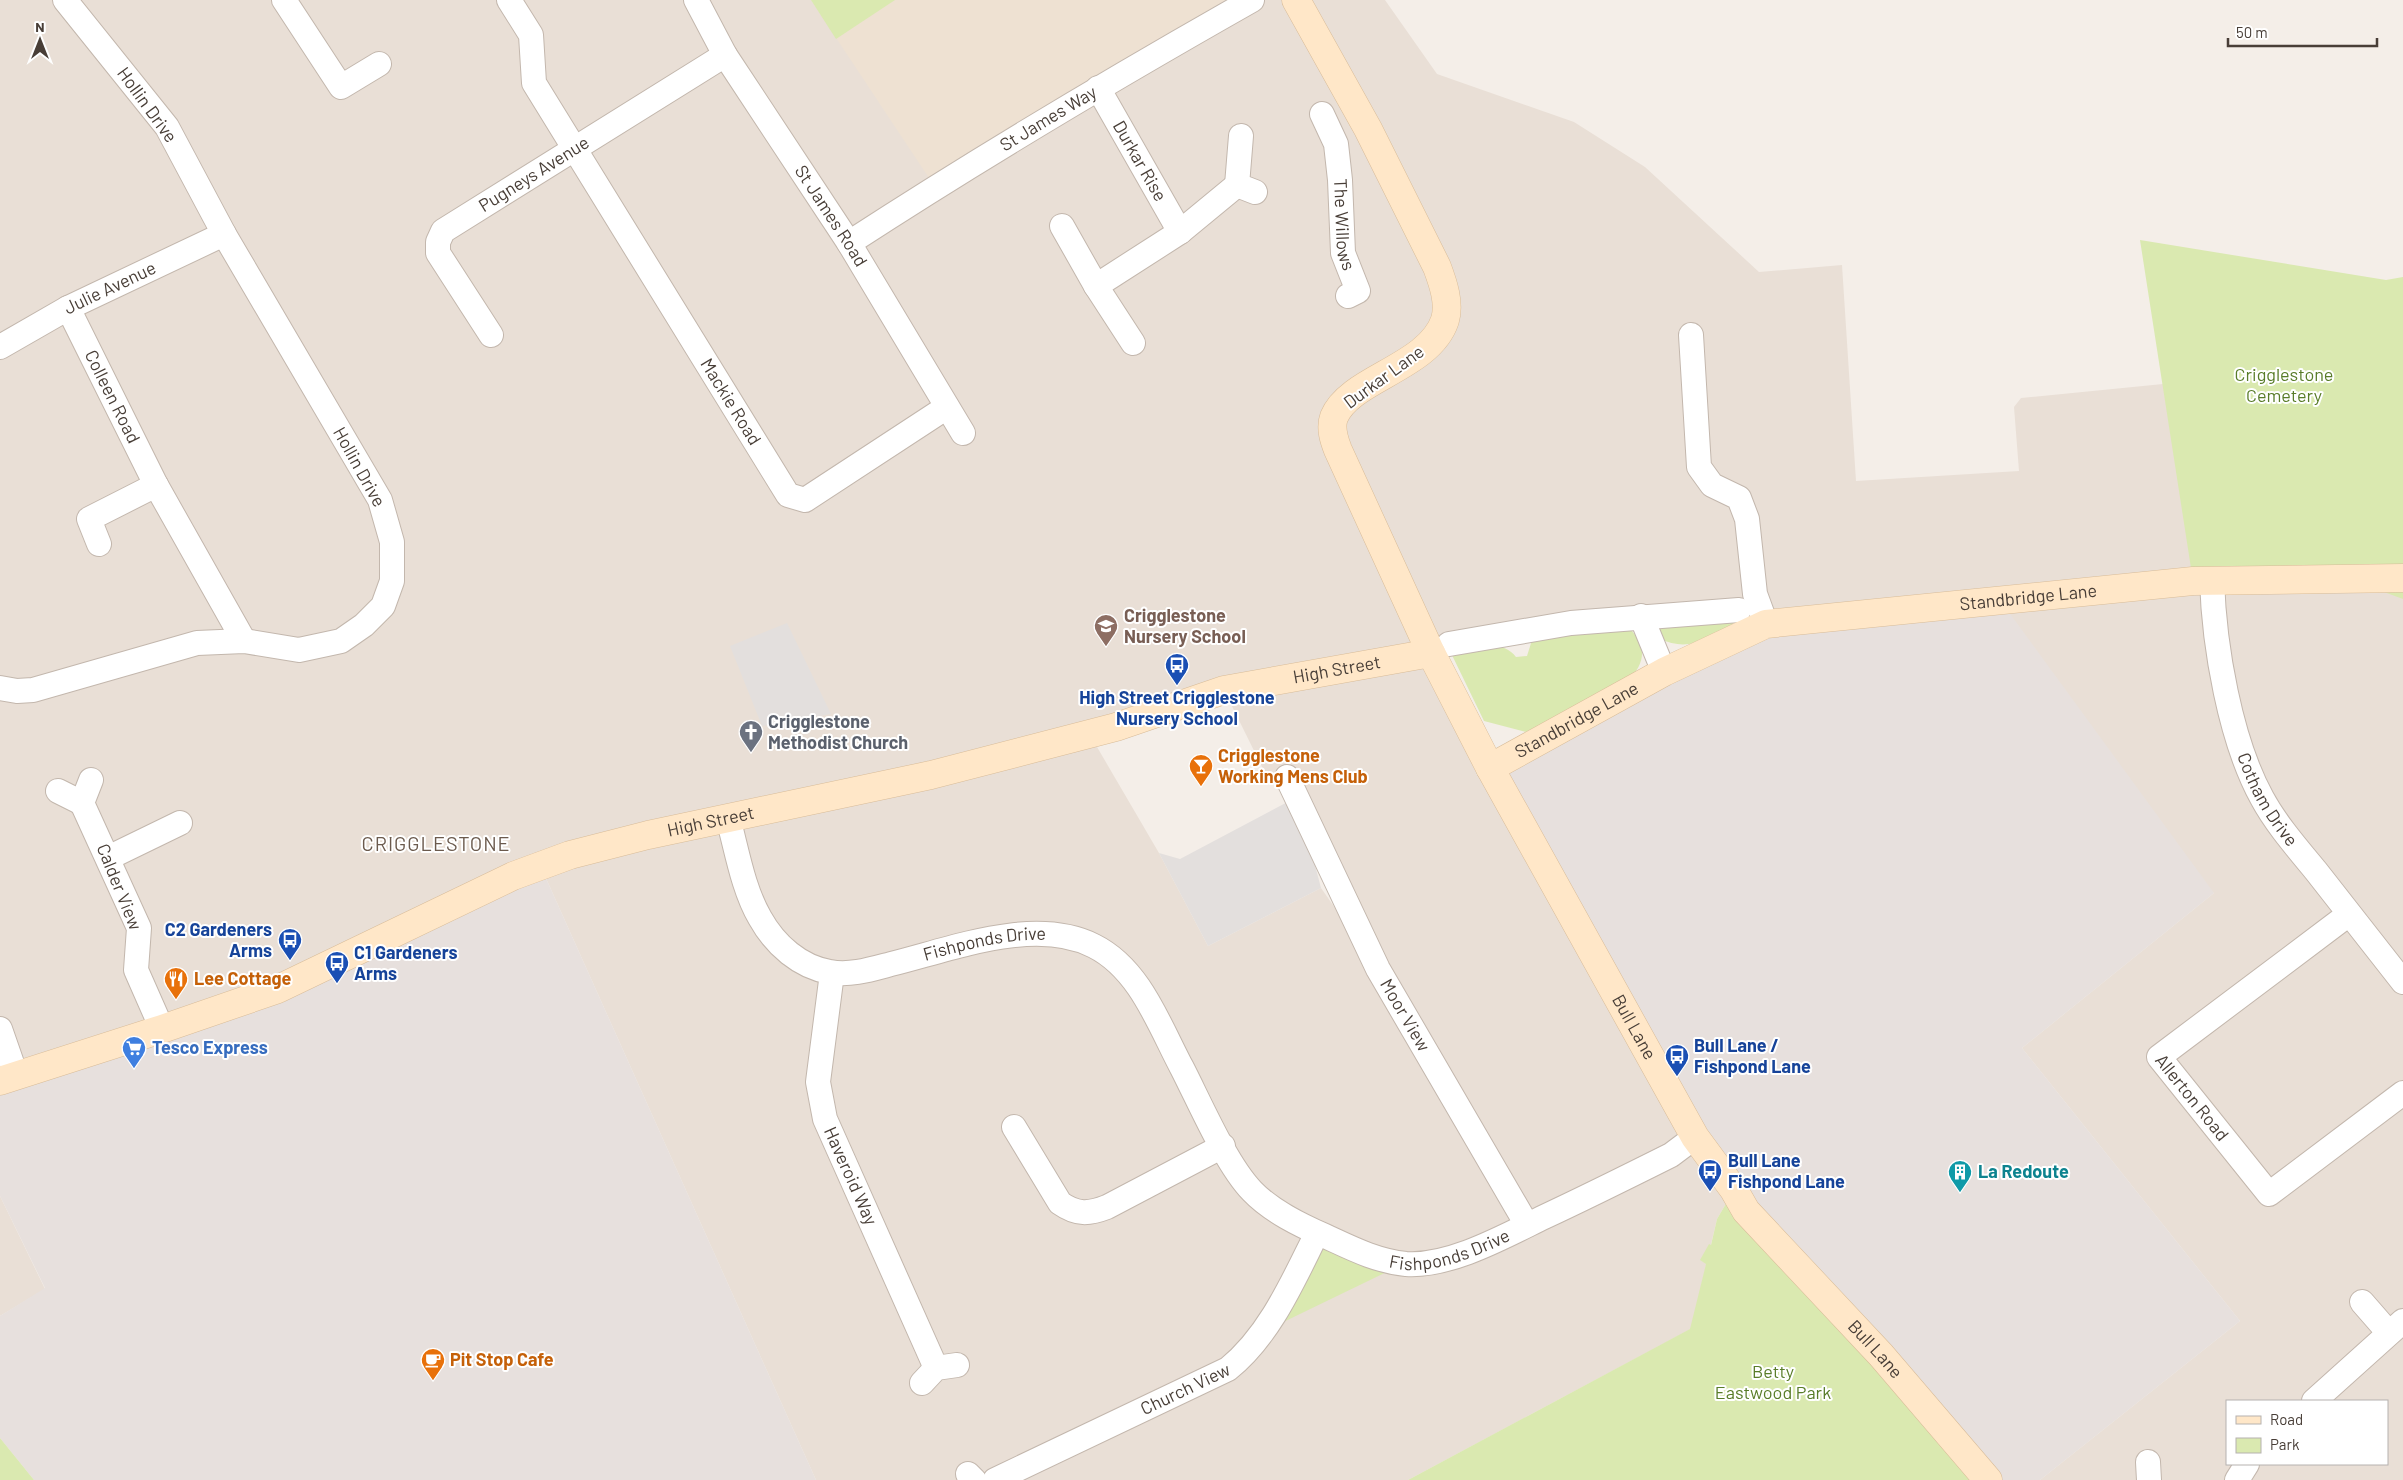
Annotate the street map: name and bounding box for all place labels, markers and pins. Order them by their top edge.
place label: Crigglestone Nursery School [1124,604,1246,647]
school or university icon: Crigglestone Nursery School [1093,613,1119,647]
bus stop icon: High Street Crigglestone Nursery School [1164,652,1190,686]
place label: High Street Crigglestone Nursery School [1079,686,1275,729]
place label: Crigglestone Methodist Church [768,710,908,753]
church icon: Crigglestone Methodist Church [738,719,764,753]
place label: Crigglestone Working Mens Club [1218,744,1368,787]
bar icon: Crigglestone Working Mens Club [1188,753,1214,787]
place label: C2 Gardeners Arms [165,918,272,961]
bus stop icon: C2 Gardeners Arms [277,927,303,961]
place label: C1 Gardeners Arms [354,941,457,984]
bus stop icon: C1 Gardeners Arms [324,950,350,984]
restaurant icon: Lee Cottage [163,966,189,1000]
place label: Lee Cottage [194,967,291,989]
place label: Bull Lane / Fishpond Lane [1694,1034,1811,1077]
supermarket icon: Tesco Express [121,1035,147,1069]
place label: Tesco Express [152,1036,268,1058]
bus stop icon: Bull Lane / Fishpond Lane [1664,1043,1690,1077]
place label: Bull Lane Fishpond Lane [1728,1149,1845,1192]
bus stop icon: Bull Lane Fishpond Lane [1697,1158,1723,1192]
building icon: La Redoute [1947,1159,1973,1193]
place label: La Redoute [1978,1160,2069,1182]
cafe icon: Pit Stop Cafe [420,1347,446,1381]
place label: Pit Stop Cafe [450,1348,554,1370]

